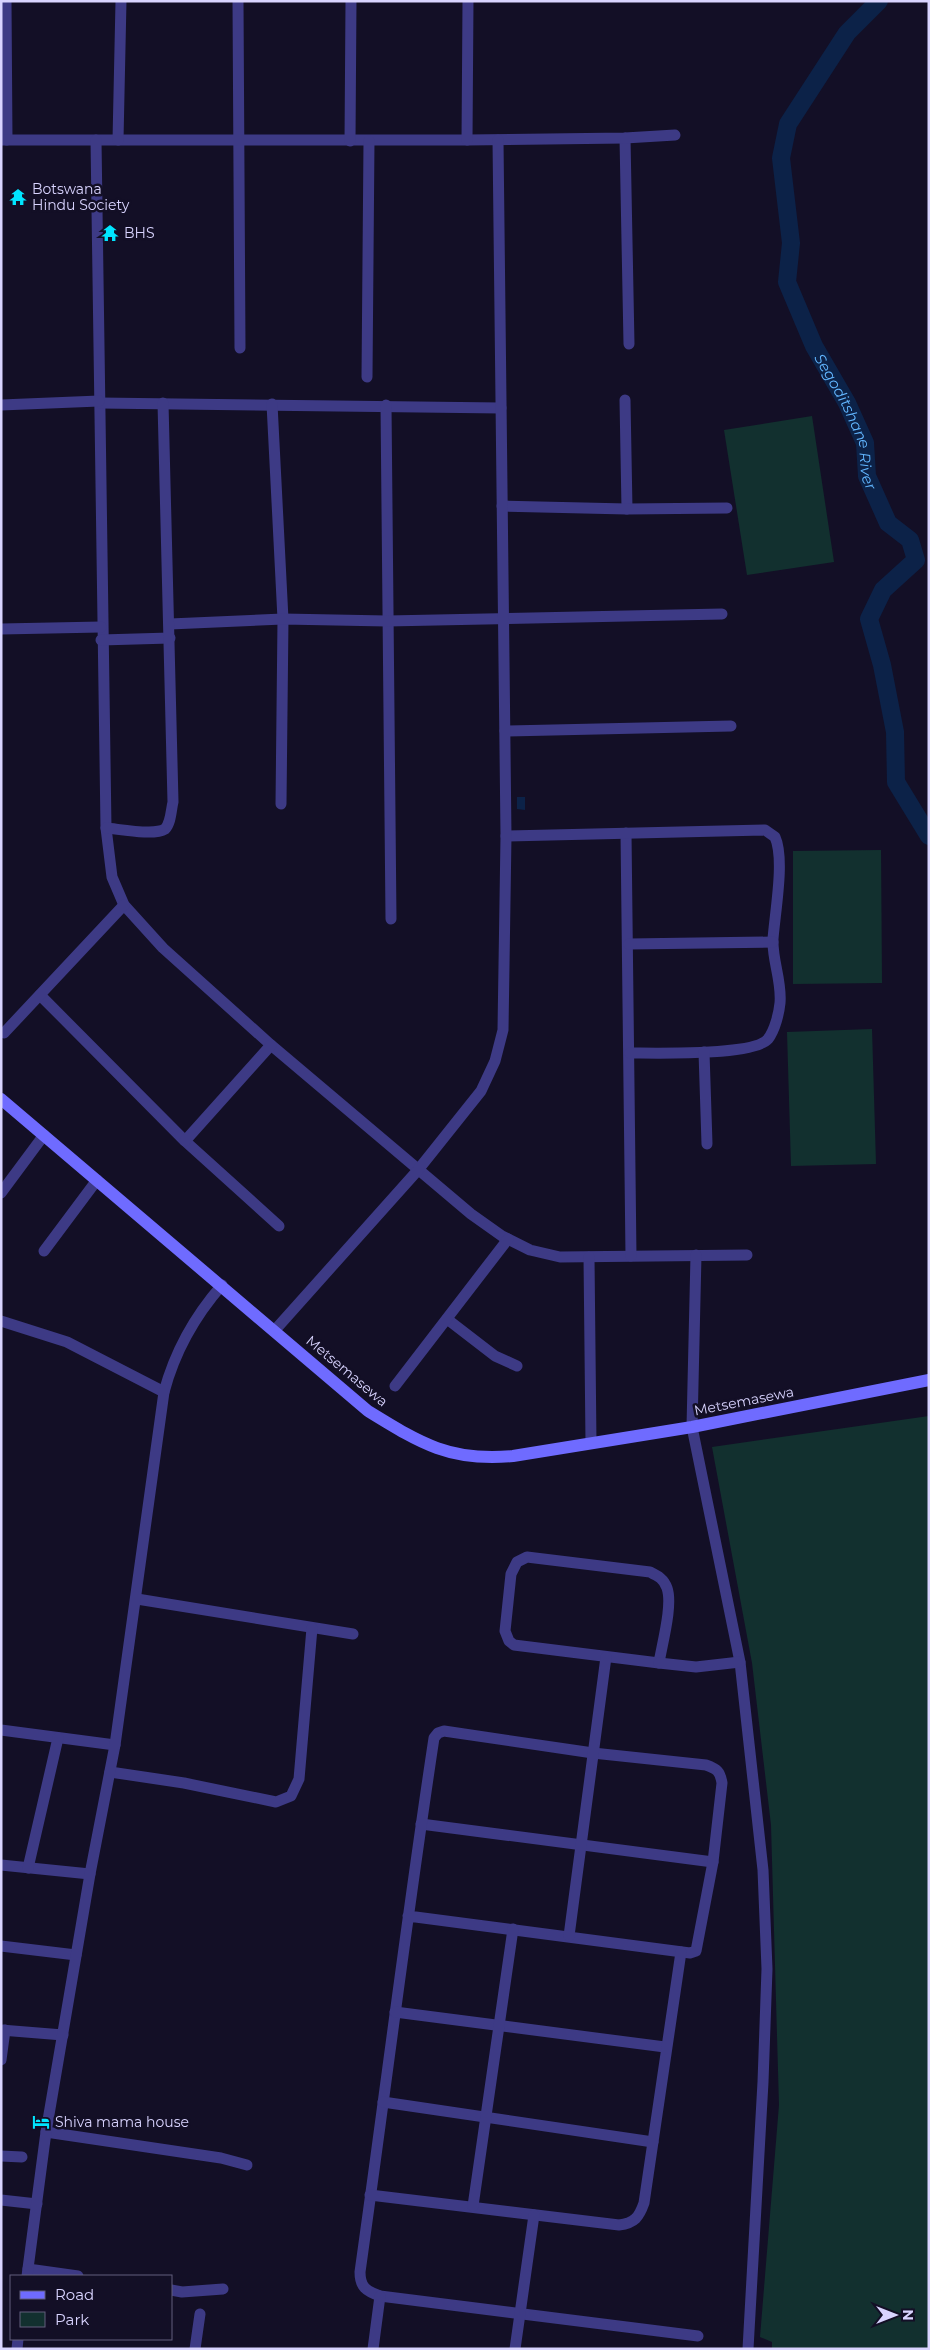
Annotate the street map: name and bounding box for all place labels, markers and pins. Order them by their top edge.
place label: Botswana Hindu Society [32,180,130,214]
temple icon: Botswana Hindu Society [8,187,28,207]
temple icon: BHS [100,223,120,243]
place label: BHS [124,224,155,242]
hotel icon: Shiva mama house [31,2112,51,2132]
place label: Shiva mama house [55,2113,189,2131]

